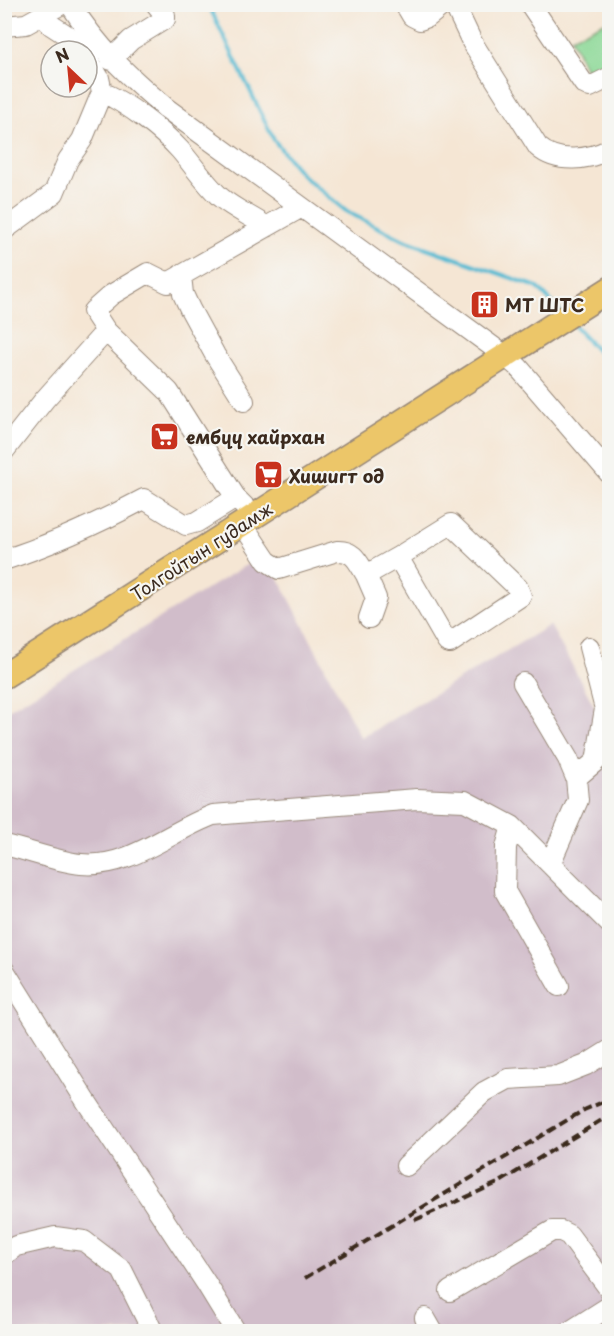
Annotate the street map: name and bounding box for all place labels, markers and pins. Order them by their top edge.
building icon: MТ ШТС [468,288,500,320]
place label: MТ ШТС [505,291,584,318]
supermarket icon: ембүү хайрхан [149,420,181,452]
place label: ембүү хайрхан [186,423,325,450]
supermarket icon: Хишигт од [252,459,284,491]
place label: Хишигт од [289,462,384,489]

